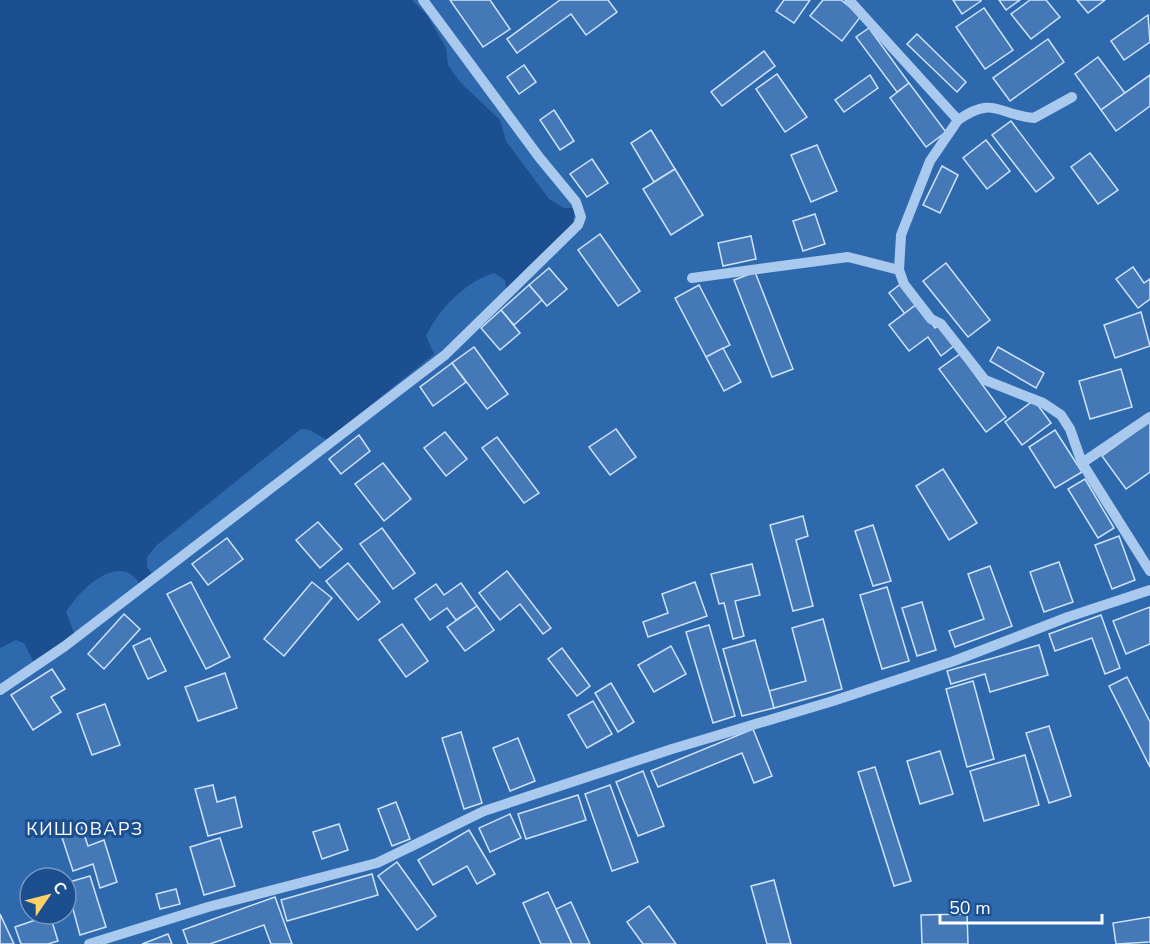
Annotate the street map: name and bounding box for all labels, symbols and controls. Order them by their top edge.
district label: КИШОВАРЗ [26,817,144,841]
north arrow [18,866,78,926]
text: С [47,877,72,899]
scale bar [940,887,1102,925]
text: 50 m [949,896,991,920]

